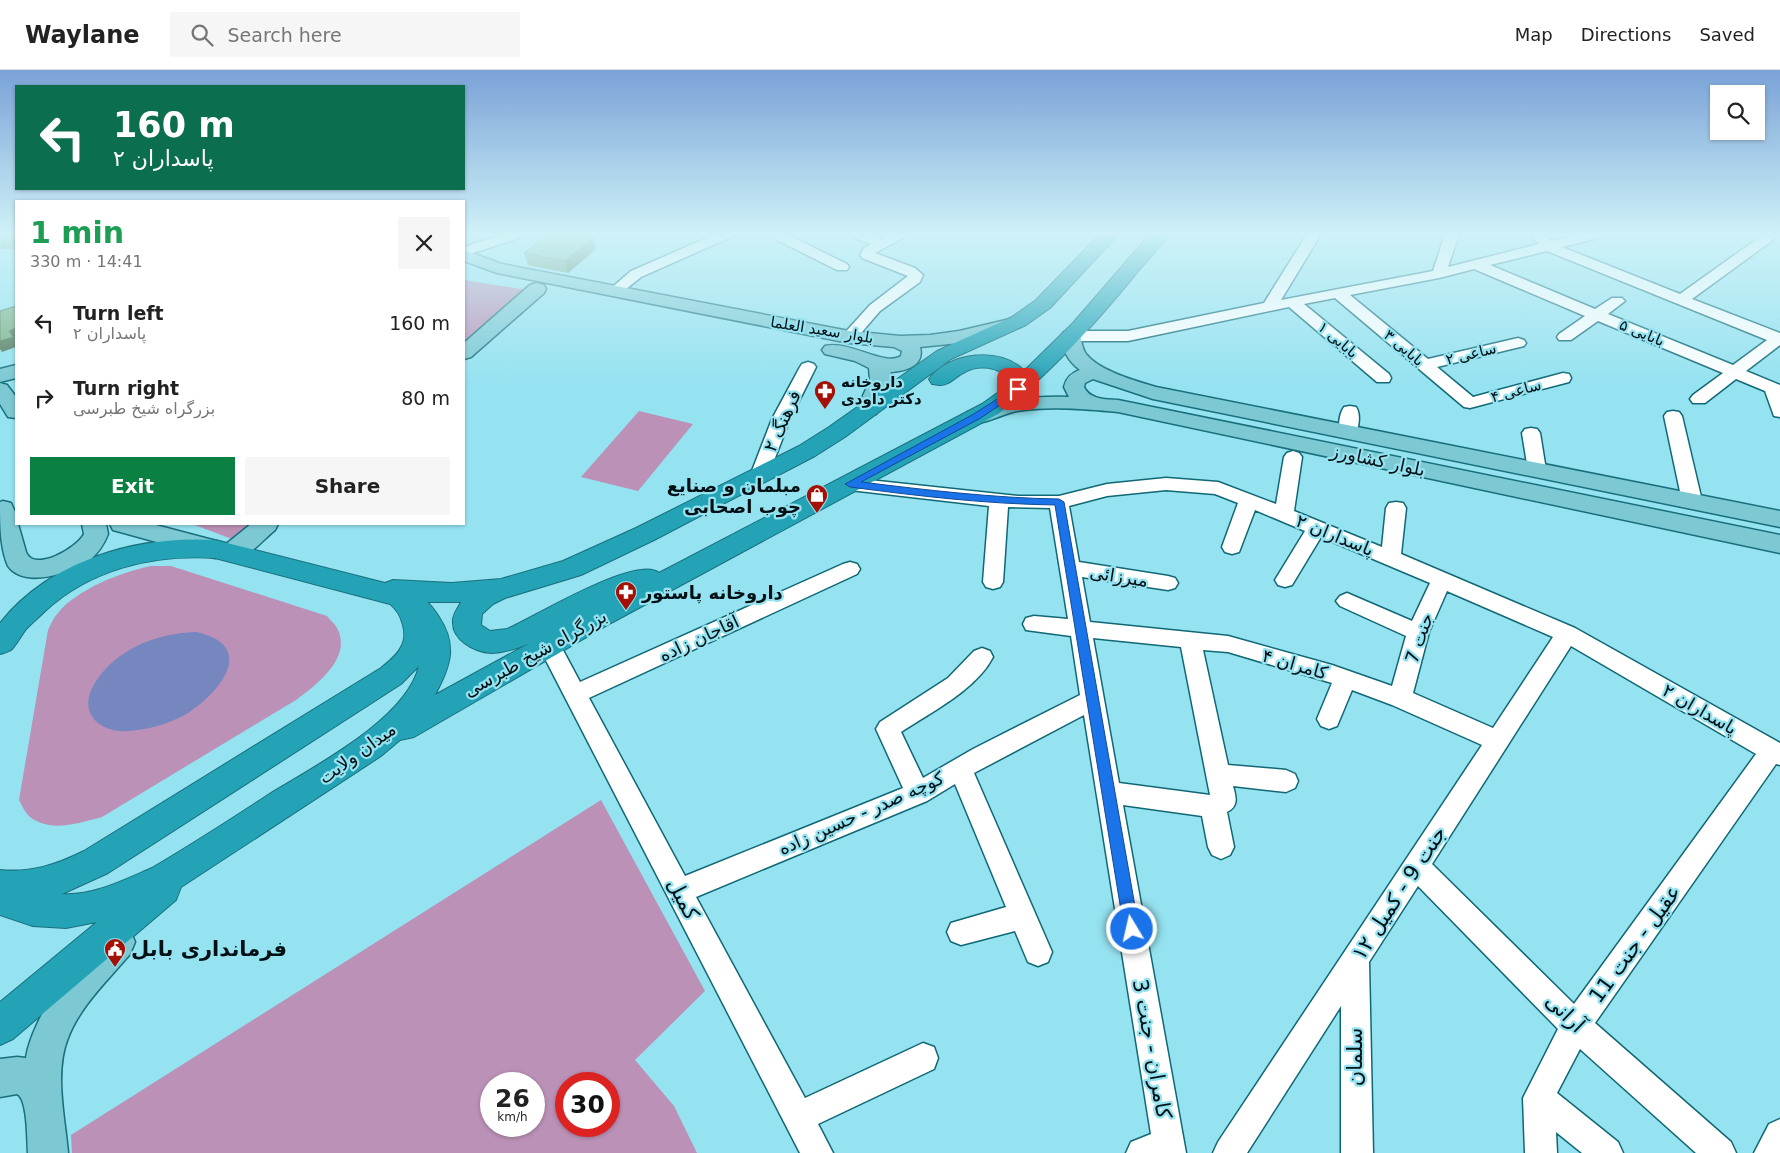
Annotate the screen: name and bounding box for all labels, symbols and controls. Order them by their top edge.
search box [170,12,520,57]
text: Waylane [25,21,140,49]
icon: search [188,21,216,49]
text: Search here [228,24,342,46]
text: Map [1515,24,1553,45]
text: Directions [1581,24,1671,45]
text: Saved [1699,24,1755,45]
map controls [1710,85,1765,140]
button: search [1710,85,1765,140]
icon: left [30,105,95,170]
text: 160 m [113,105,235,145]
text: پاسداران ۲ [113,146,214,171]
text: 1 min [30,215,124,250]
button: close [398,217,450,269]
text: 330 m · 14:41 [30,252,143,271]
text: Turn left [73,302,164,324]
icon: left [30,309,58,337]
text: 160 m [389,312,450,334]
street label: بلوار سعید العلما [769,313,875,347]
street label: بابایی ۵ [1617,316,1667,350]
street label: بابایی ۱ [1314,318,1362,362]
text: پاسداران ۲ [73,324,146,343]
street label: بابایی ۳ [1380,326,1428,370]
street label: ساعی ۲ [1444,339,1498,369]
pin [997,368,1039,410]
place label: داروخانه دکتر داودی [841,373,922,408]
icon: arrive [1004,375,1032,403]
street label: ساعی ۴ [1489,376,1543,406]
text: Turn right [73,377,179,399]
pharmacy icon: داروخانه دکتر داودی [813,379,837,410]
icon: right [30,384,58,412]
text: 80 m [401,387,450,409]
street label: فرهنگ ۲ [759,387,806,455]
text: بزرگراه شیخ طبرسی [73,399,215,418]
street label: بلوار کشاورز [1328,440,1427,481]
button: Exit [30,457,235,515]
button: Share [245,457,450,515]
place label: مبلمان و صنایع چوب اصحابی [667,475,801,518]
shop icon: مبلمان و صنایع چوب اصحابی [805,483,829,514]
street label: پاسداران ۲ [1293,510,1377,561]
street label: میرزائی [1088,561,1150,592]
pharmacy icon: داروخانه پاستور [614,580,638,611]
place label: داروخانه پاستور [641,582,783,604]
street label: بزرگراه شیخ طبرسی [460,605,611,702]
street label: آقاجان زاده [655,609,743,666]
street label: جنت 7 [1401,610,1437,666]
street label: کامران ۴ [1260,645,1331,684]
street label: پاسداران ۲ [1659,679,1741,740]
street label: میدان ولایت [314,718,400,789]
street label: کوچه صدر - حسین زاده [775,767,948,860]
street label: جنت 9 - کمیل ۱۲ [1347,822,1451,964]
street label: کمیل [662,874,704,924]
street label: عقیل - جنت 11 [1584,880,1686,1008]
position arrow [1105,902,1157,954]
public building icon: فرمانداری بابل [103,937,127,968]
place label: فرمانداری بابل [131,937,287,961]
street label: کامران - جنت 3 [1128,977,1176,1121]
street label: آرانی [1540,988,1591,1038]
street label: سلمان [1343,1028,1367,1086]
speed limit sign: 30 [555,1072,620,1137]
text: 26 [495,1084,530,1113]
text: km/h [497,1110,528,1124]

